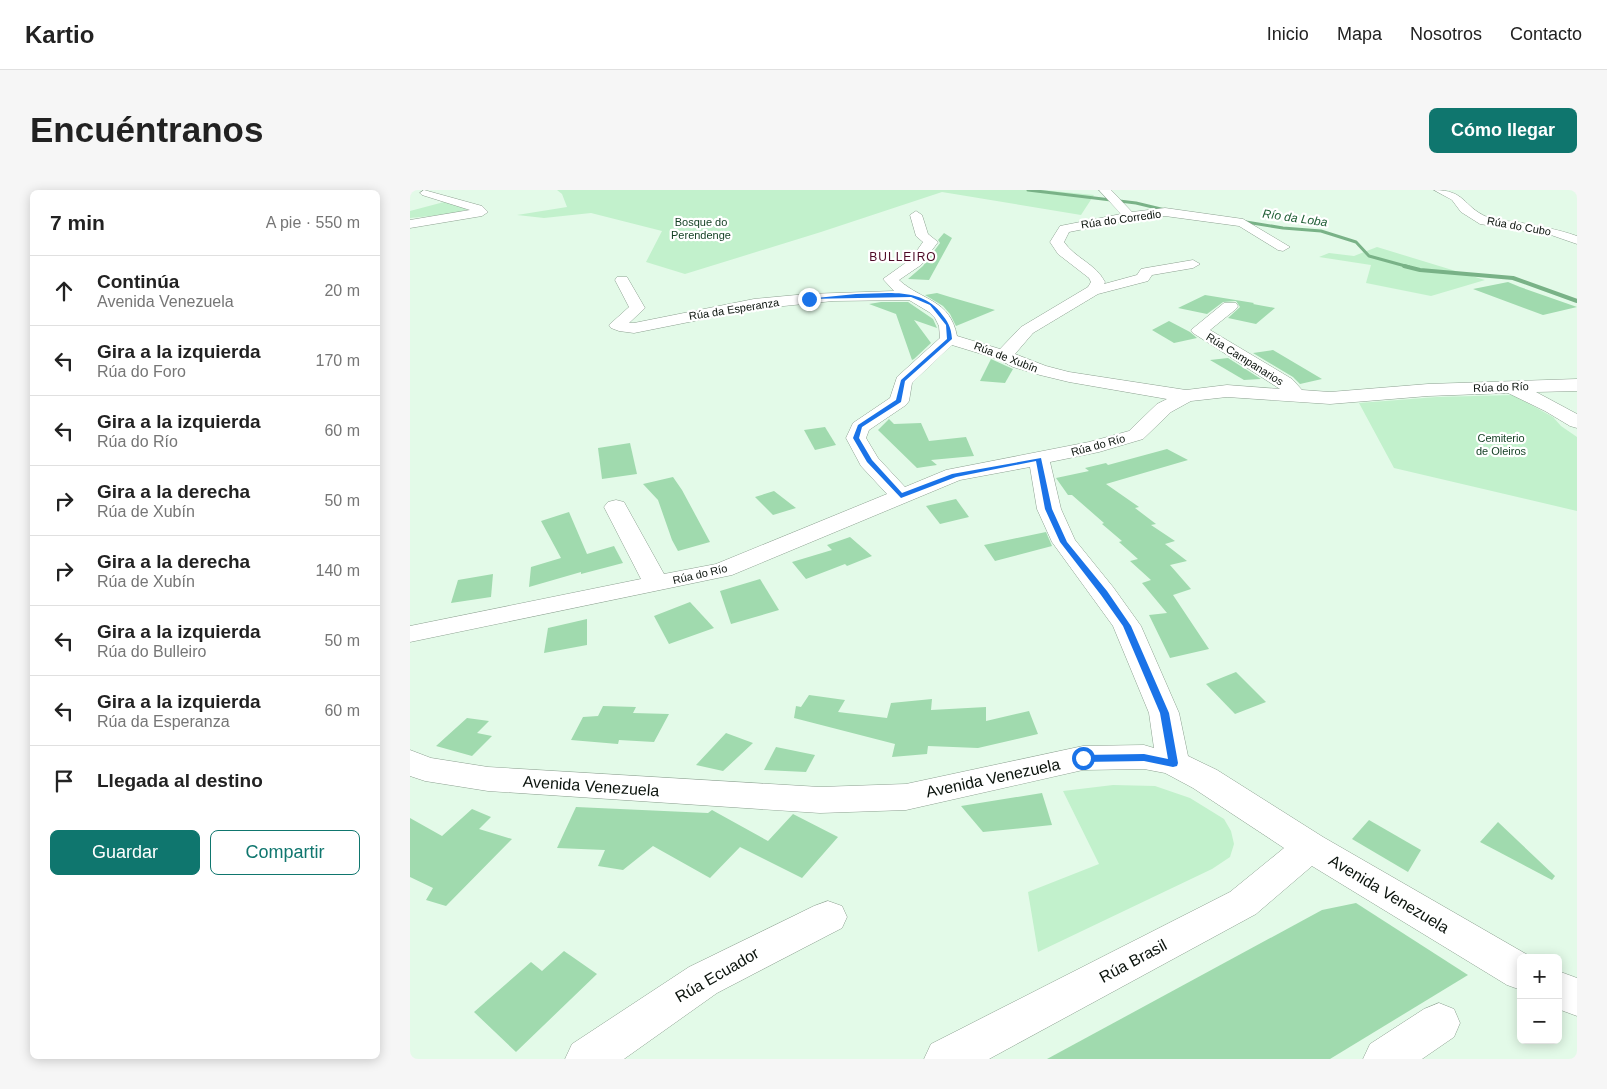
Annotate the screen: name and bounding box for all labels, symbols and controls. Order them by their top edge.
text: Kartio [25,21,94,48]
text: Inicio [1267,24,1309,44]
text: Mapa [1337,24,1382,44]
text: Nosotros [1410,24,1482,44]
text: Contacto [1510,24,1582,44]
button: Cómo llegar [1429,108,1577,153]
text: Encuéntranos [30,110,263,149]
street label: Rúa do Corredio [1080,207,1162,231]
water label: Río da Loba [1262,207,1329,230]
text: 7 min [50,211,105,234]
text: A pie · 550 m [266,214,360,231]
street label: Rúa do Cubo [1486,214,1552,238]
park label: Bosque do Perendenge [671,216,731,241]
district label: BULLEIRO [869,250,937,264]
text: Continúa [97,271,179,292]
icon: ahead [50,277,78,305]
text: 20 m [324,282,360,299]
route end [798,288,821,311]
text: Avenida Venezuela [97,293,234,310]
street label: Rúa da Esperanza [688,296,781,322]
street label: Rúa Campanarios [1204,330,1286,388]
street label: Rúa de Xubín [972,339,1040,375]
text: Gira a la izquierda [97,341,261,362]
icon: left [50,347,78,375]
text: 170 m [316,352,360,369]
text: Rúa do Foro [97,363,186,380]
street label: Rúa do Río [1473,380,1529,394]
text: Gira a la izquierda [97,411,261,432]
icon: left [50,417,78,445]
text: 60 m [324,422,360,439]
street label: Rúa do Río [1070,432,1126,458]
park label: Cemiterio de Oleiros [1476,432,1527,457]
text: Rúa do Río [97,433,178,450]
text: Gira a la derecha [97,481,250,502]
icon: right [50,487,78,515]
text: 50 m [324,492,360,509]
text: Rúa de Xubín [97,503,195,520]
text: Gira a la derecha [97,551,250,572]
icon: right [50,557,78,585]
text: 140 m [316,562,360,579]
street label: Rúa do Río [672,562,728,586]
text: Rúa de Xubín [97,573,195,590]
text: Gira a la izquierda [97,621,261,642]
icon: left [50,627,78,655]
text: 50 m [324,632,360,649]
text: Rúa do Bulleiro [97,643,206,660]
text: Gira a la izquierda [97,691,261,712]
icon: left [50,697,78,725]
text: 60 m [324,702,360,719]
text: Rúa da Esperanza [97,713,230,730]
route start [1072,747,1095,770]
street label: Avenida Venezuela [924,755,1062,801]
icon: arrive [50,767,78,795]
text: Llegada al destino [97,770,263,791]
street label: Avenida Venezuela [522,773,660,799]
button: Guardar [50,830,200,875]
button: Compartir [210,830,360,875]
street label: Avenida Venezuela [1326,852,1452,937]
street label: Rúa Brasil [1096,936,1170,986]
street label: Rúa Ecuador [672,944,762,1006]
map controls [1517,954,1562,1044]
button: + [1517,954,1562,999]
button: − [1517,999,1562,1044]

